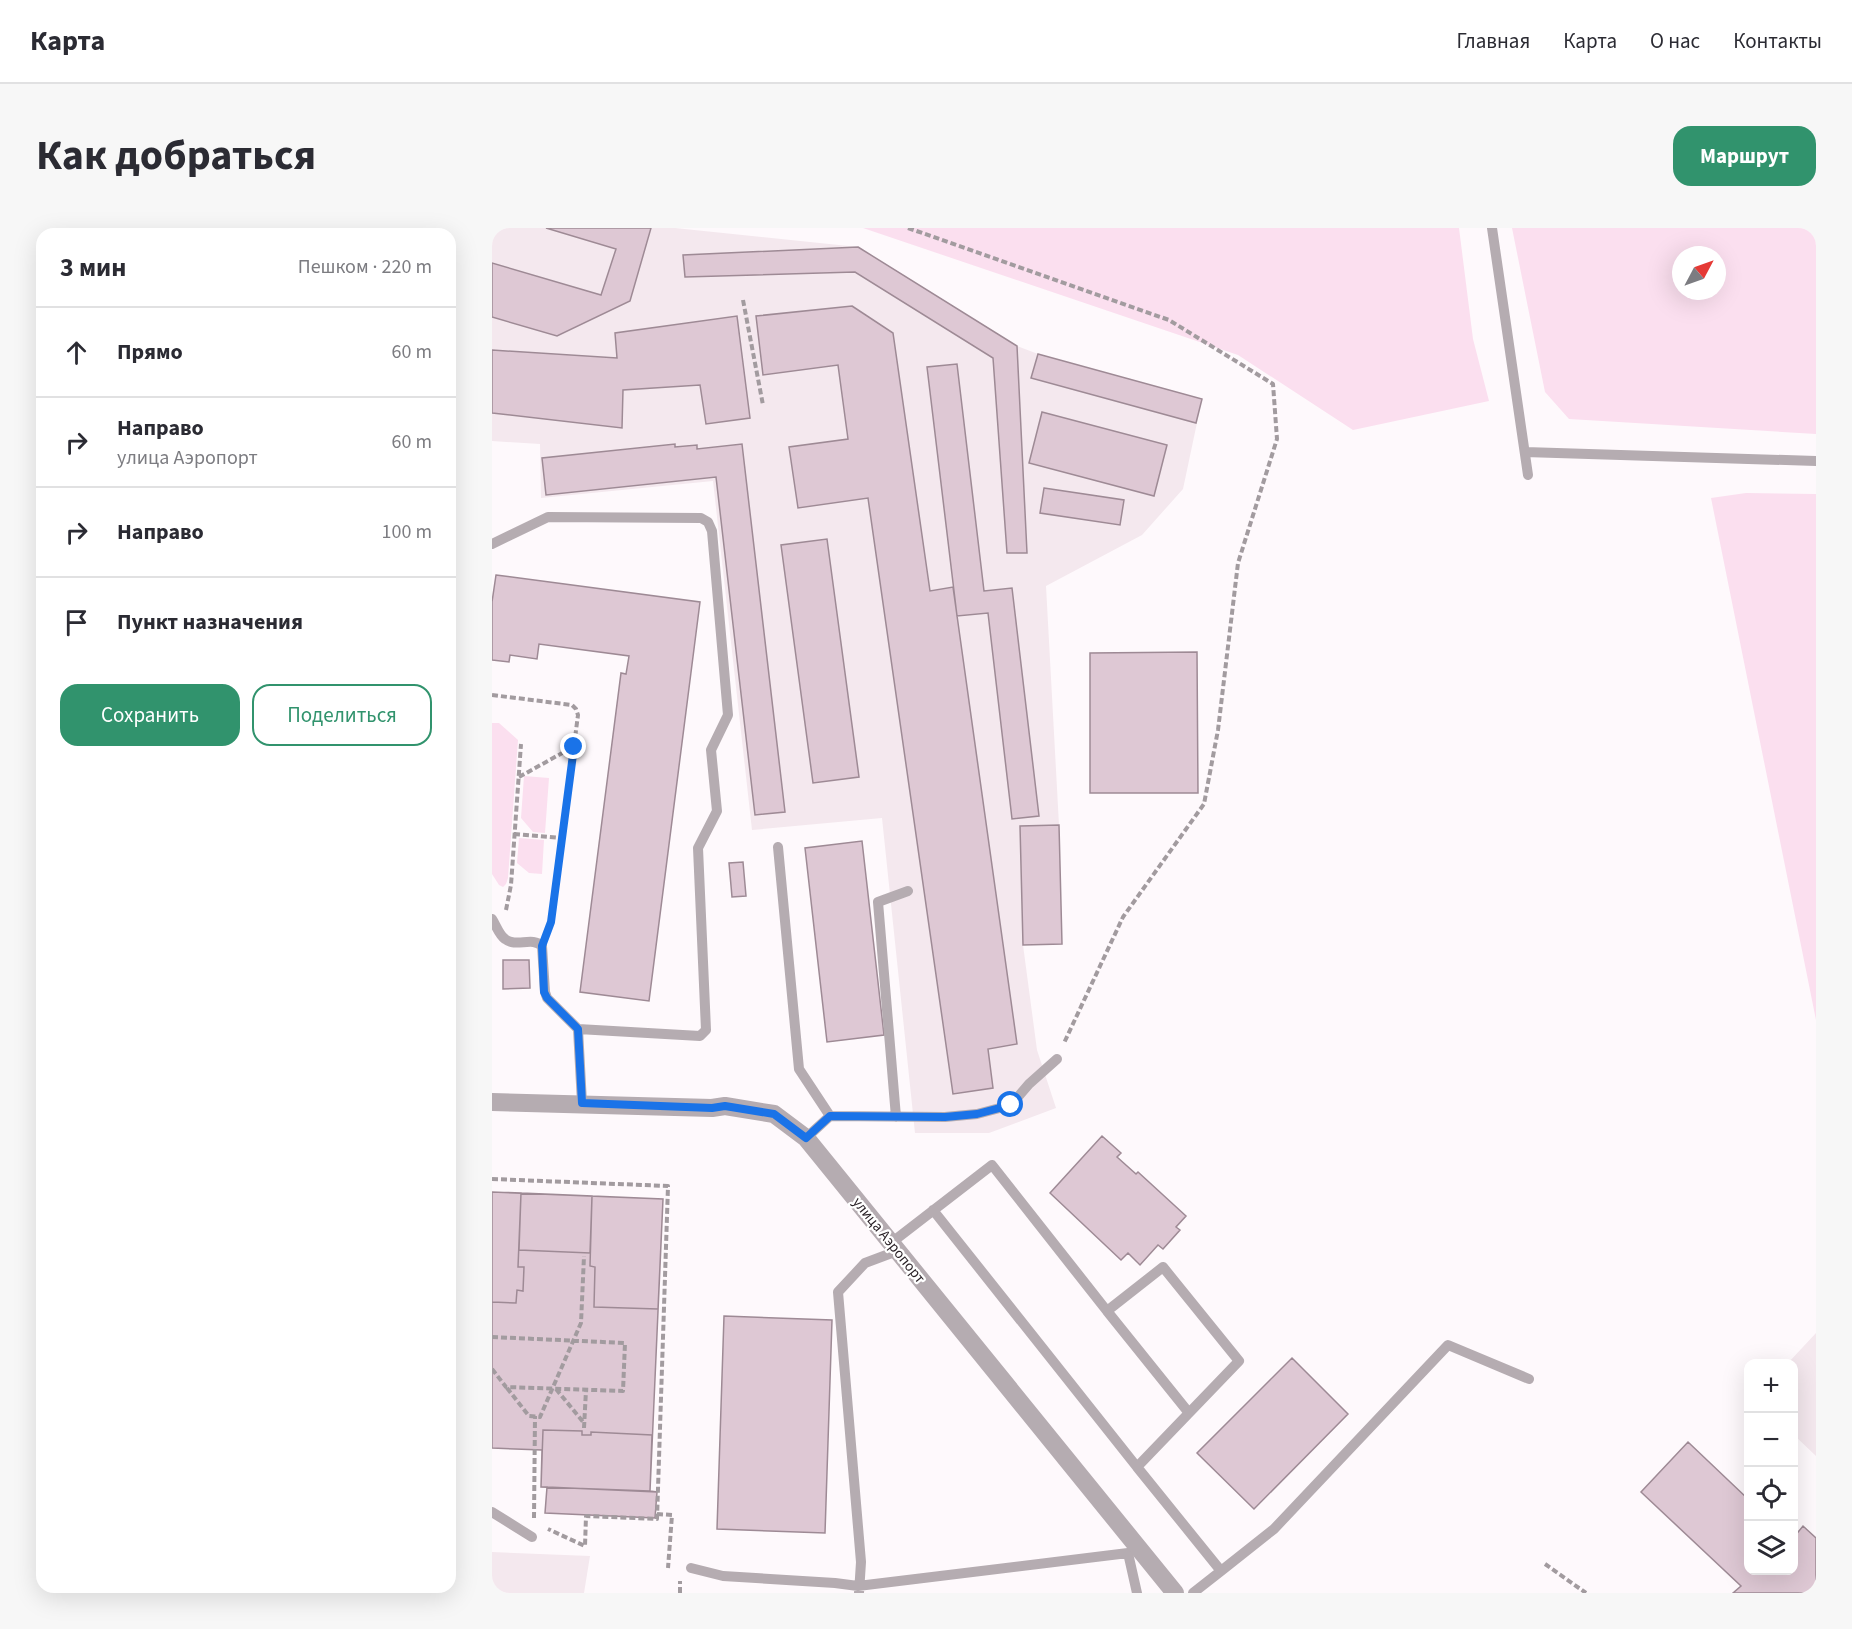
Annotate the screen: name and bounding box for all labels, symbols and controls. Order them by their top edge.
text: Карта [30,21,105,61]
text: Главная [1457,26,1530,56]
text: Карта [1563,26,1617,56]
text: О нас [1650,26,1700,56]
text: Контакты [1733,26,1822,56]
text: Как добраться [36,126,316,186]
button: Маршрут [1673,126,1816,186]
north arrow [1672,246,1726,300]
text: 3 мин [60,249,126,286]
text: Пешком · 220 m [298,253,432,281]
icon: ahead [60,336,93,369]
text: Прямо [117,336,183,368]
text: 60 m [392,338,432,366]
text: Направо [117,412,204,444]
icon: right [60,426,93,459]
text: 60 m [392,428,432,456]
text: улица Аэропорт [117,444,258,472]
icon: right [60,516,93,549]
text: Направо [117,516,204,548]
text: 100 m [382,518,432,546]
icon: arrive [60,606,93,639]
text: Пункт назначения [117,606,303,638]
button: Сохранить [60,684,240,746]
button: Поделиться [252,684,432,746]
route end [560,733,586,759]
route start [997,1091,1023,1117]
street label: улица Аэропорт [847,1193,930,1288]
map controls [1744,1359,1798,1575]
button: + [1744,1359,1798,1413]
button: − [1744,1413,1798,1467]
button: locate [1744,1467,1798,1521]
button: layers [1744,1521,1798,1575]

